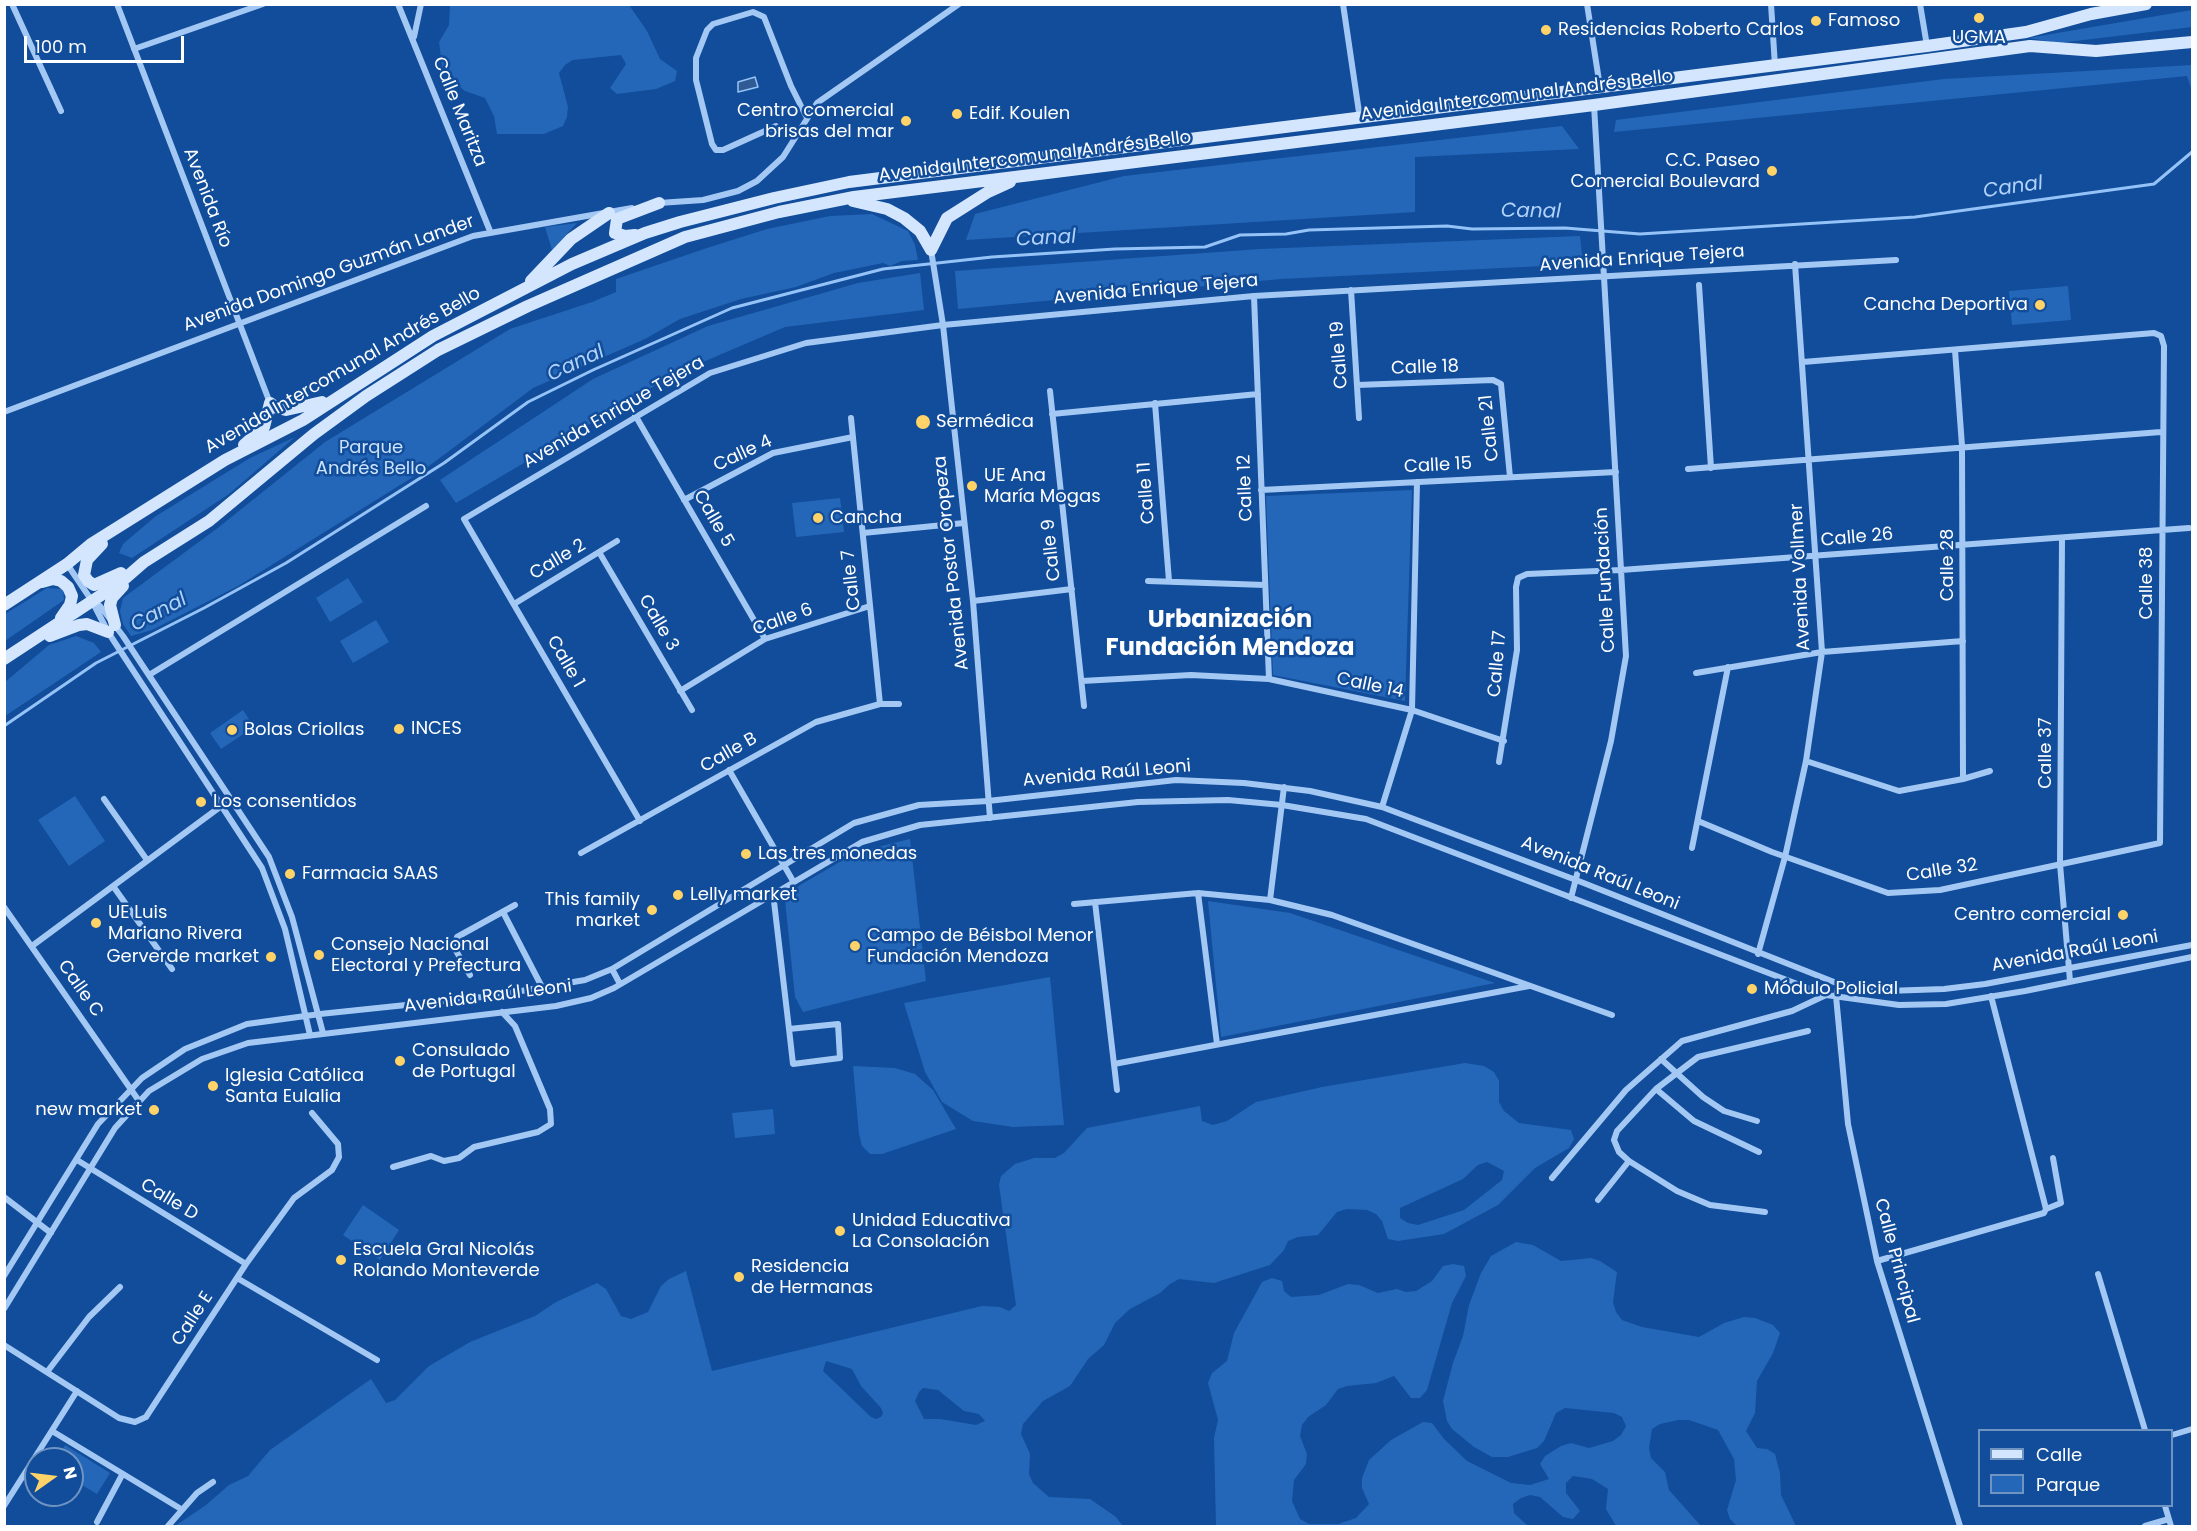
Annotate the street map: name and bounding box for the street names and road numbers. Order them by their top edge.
street label: Calle Maritza [427,54,491,170]
street label: Avenida Intercomunal Andrés Bello [1359,66,1675,126]
street label: Avenida Intercomunal Andrés Bello [877,127,1193,187]
street label: Avenida Río [178,145,236,251]
street label: Avenida Domingo Guzmán Lander [181,211,477,337]
street label: Avenida Enrique Tejera [1539,241,1745,277]
street label: Avenida Enrique Tejera [1053,270,1259,310]
street label: Avenida Intercomunal Andrés Bello [201,283,485,459]
street label: Calle 19 [1327,320,1353,390]
street label: Avenida Enrique Tejera [520,352,708,474]
street label: Calle 18 [1391,356,1459,380]
street label: Calle 21 [1476,394,1504,462]
street label: Calle 4 [710,431,776,477]
street label: Calle 15 [1404,453,1472,479]
street label: Calle 12 [1234,454,1258,522]
street label: Avenida Postor Oropeza [930,455,974,671]
street label: Calle 11 [1134,461,1160,525]
street label: Calle 5 [688,487,738,551]
street label: Avenida Vollmer [1786,503,1816,651]
street label: Calle Fundación [1591,507,1621,653]
street label: Calle 9 [1038,518,1066,582]
street label: Calle 26 [1820,524,1894,552]
street label: Calle 28 [1937,529,1959,601]
street label: Calle 2 [526,535,590,585]
street label: Calle 38 [2136,547,2158,619]
street label: Calle 7 [838,549,866,611]
street label: Calle 3 [633,591,683,655]
street label: Calle 6 [750,599,816,641]
street label: Calle 17 [1484,630,1512,698]
street label: Calle 1 [541,632,589,692]
street label: Calle 14 [1335,668,1405,704]
street label: Calle 37 [2035,717,2057,789]
street label: Calle B [697,728,761,778]
street label: Avenida Raúl Leoni [1022,756,1192,792]
street label: Avenida Raúl Leoni [1518,832,1682,916]
street label: Calle 32 [1905,855,1979,887]
street label: Avenida Raúl Leoni [1990,927,2160,977]
street label: Calle C [53,956,107,1022]
street label: Avenida Raúl Leoni [403,976,573,1018]
street label: Calle D [136,1174,202,1226]
street label: Calle Principal [1869,1196,1923,1326]
street label: Calle E [168,1288,218,1350]

